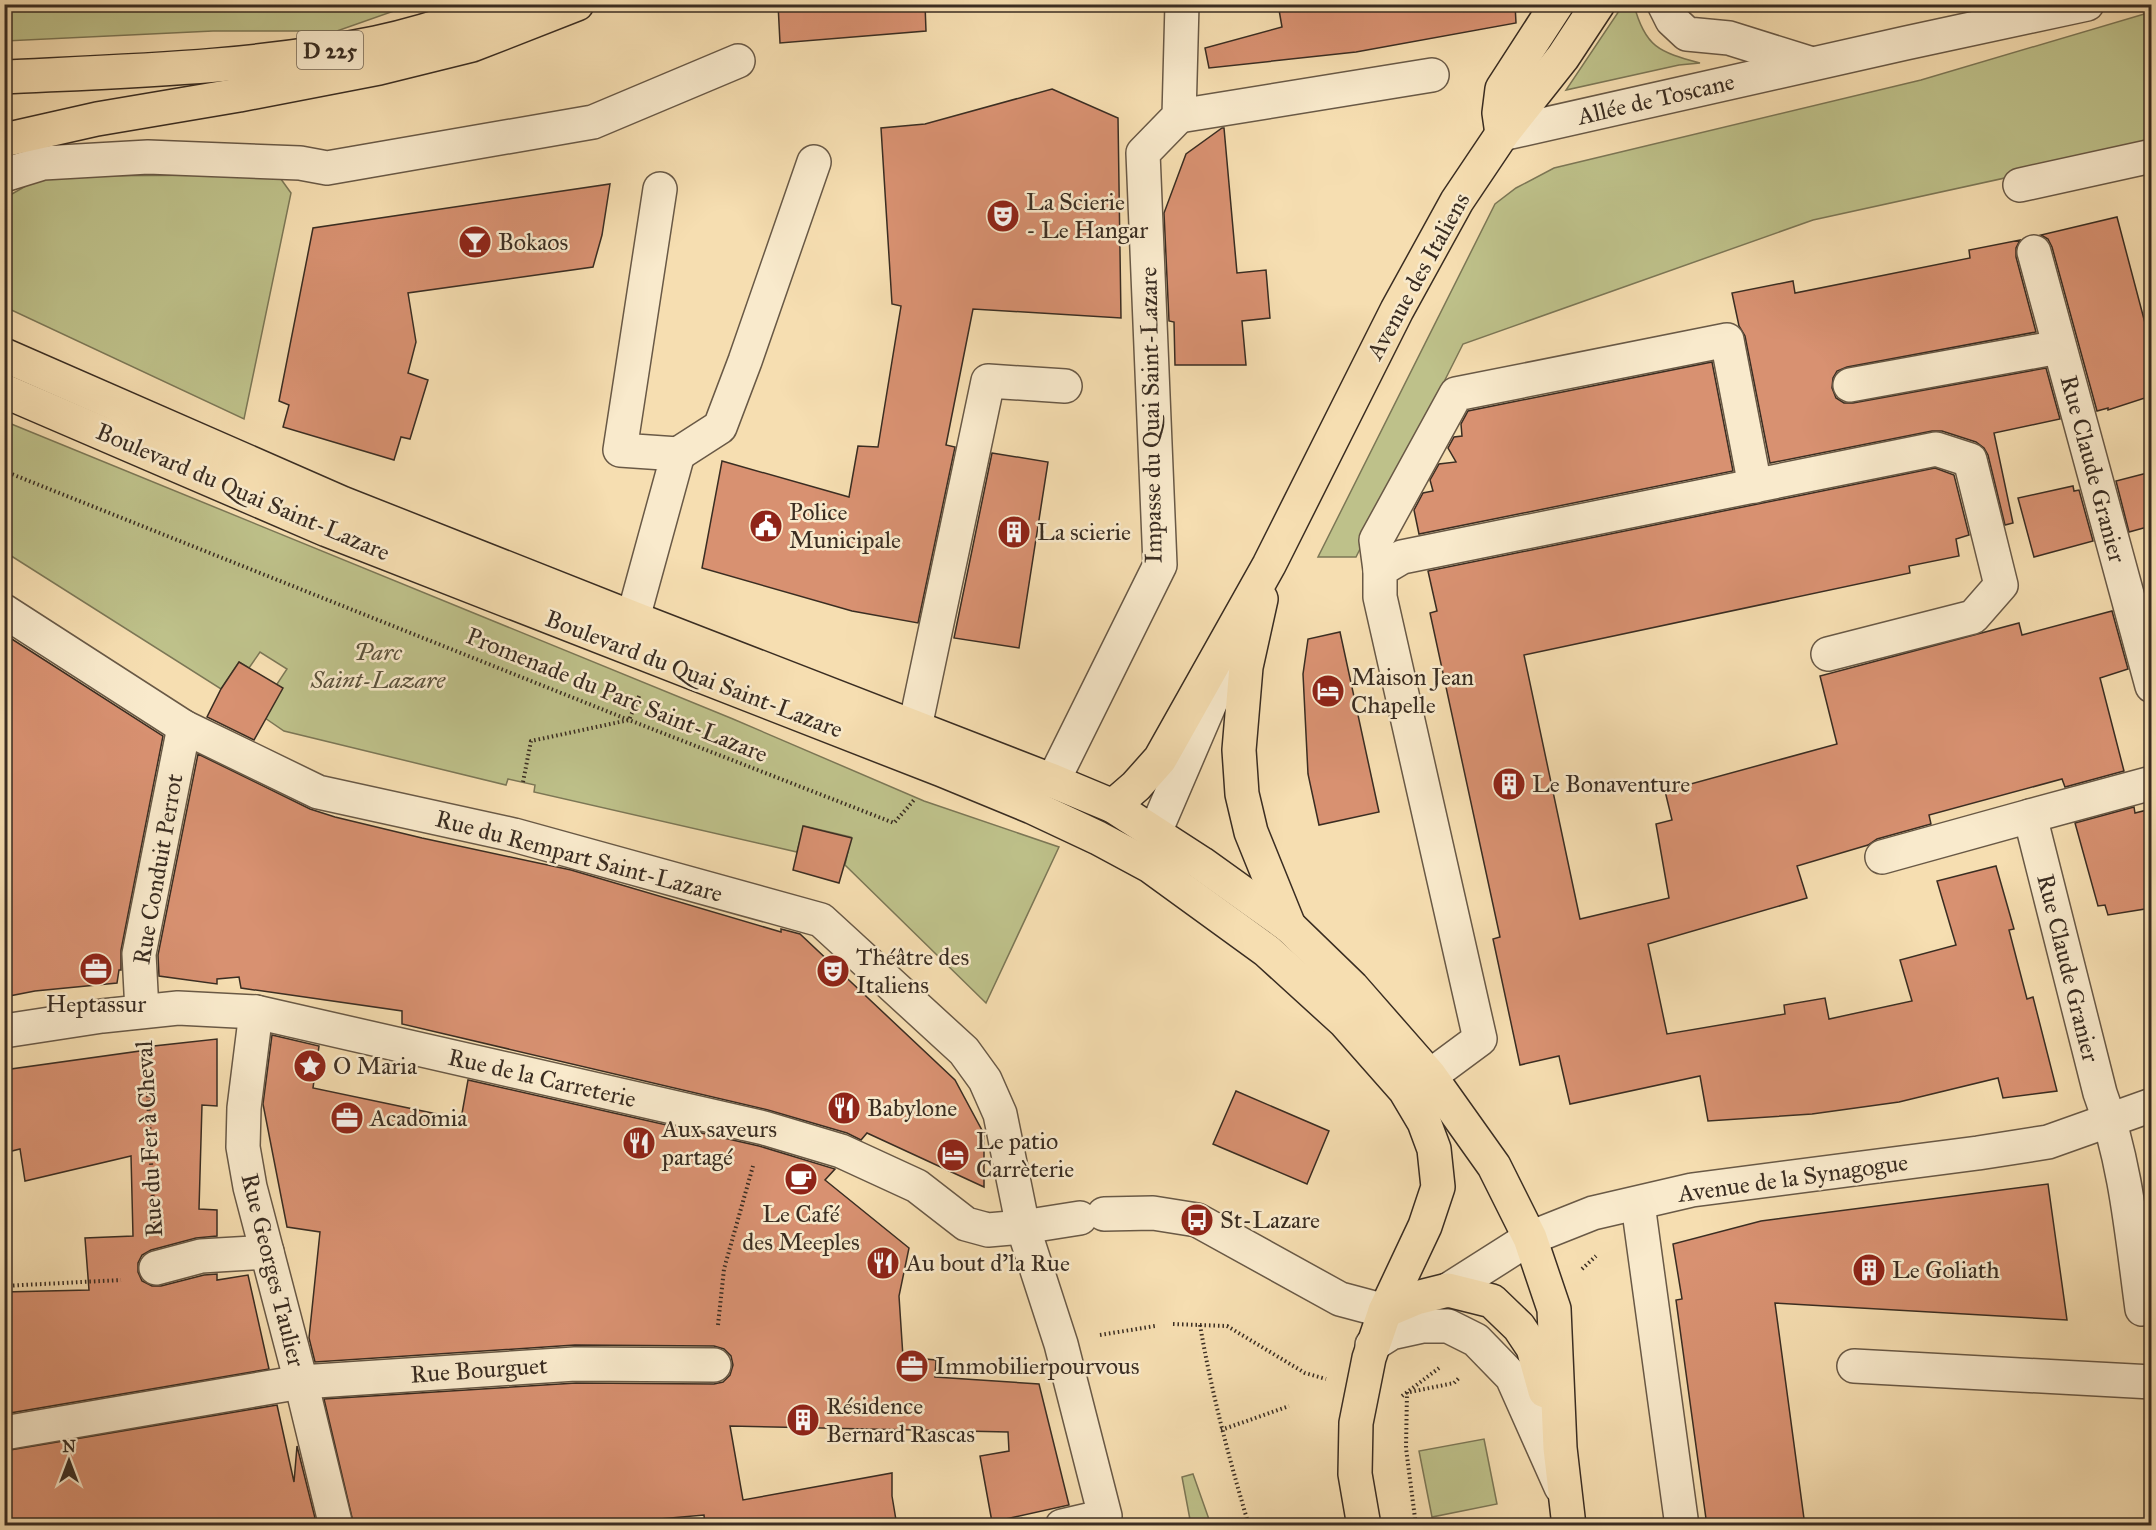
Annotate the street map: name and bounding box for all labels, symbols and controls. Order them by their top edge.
road number: D 225 [297,31,363,69]
street label: Allée de Toscane [1574,66,1737,132]
place label: La Scierie - Le Hangar [1026,187,1148,245]
street label: Avenue des Italiens [1359,187,1476,366]
theatre icon: La Scierie - Le Hangar [985,198,1021,234]
bar icon: Bokaos [457,224,493,260]
place label: Bokaos [498,227,568,257]
street label: Impasse du Quai Saint-Lazare [1133,266,1169,564]
street label: Rue Claude Granier [2054,372,2132,566]
street label: Boulevard du Quai Saint-Lazare [92,416,394,568]
place label: Police Municipale [789,497,901,555]
public building icon: Police Municipale [748,508,784,544]
building icon: La scierie [996,514,1032,550]
place label: La scierie [1037,517,1131,547]
street label: Boulevard du Quai Saint-Lazare [541,603,847,745]
street label: Promenade du Parc Saint-Lazare [462,621,772,769]
park label: Parc Saint-Lazare [310,637,446,695]
place label: Maison Jean Chapelle [1351,662,1474,720]
hotel icon: Maison Jean Chapelle [1310,673,1346,709]
building icon: Le Bonaventure [1491,766,1527,802]
place label: Le Bonaventure [1532,769,1690,799]
street label: Rue Conduit Perrot [126,771,190,967]
street label: Rue du Rempart Saint-Lazare [432,803,726,909]
street label: Rue Claude Granier [2030,871,2106,1065]
place label: Théâtre des Italiens [856,942,969,1000]
office icon: Heptassur [78,951,114,987]
theatre icon: Théâtre des Italiens [815,953,851,989]
place label: Heptassur [46,989,146,1019]
street label: Rue du Fer à Cheval [129,1039,169,1238]
street label: Rue de la Carreterie [445,1042,639,1114]
place icon: O Maria [292,1048,328,1084]
place label: O Maria [333,1051,418,1081]
restaurant icon: Babylone [826,1090,862,1126]
place label: Babylone [867,1093,957,1123]
office icon: Acadomia [329,1100,365,1136]
place label: Acadomia [369,1103,468,1133]
place label: Aux saveurs partagé [661,1114,777,1172]
restaurant icon: Aux saveurs partagé [621,1125,657,1161]
place label: Le patio Carrèterie [976,1126,1074,1184]
hotel icon: Le patio Carrèterie [935,1137,971,1173]
street label: Avenue de la Synagogue [1675,1147,1910,1209]
cafe icon: Le Café des Meeples [783,1161,819,1197]
street label: Rue Georges Taulier [234,1170,312,1370]
place label: Le Café des Meeples [742,1199,860,1257]
bus stop icon: St-Lazare [1179,1202,1215,1238]
place label: St-Lazare [1220,1205,1320,1235]
restaurant icon: Au bout d’la Rue [865,1245,901,1281]
place label: Au bout d’la Rue [905,1248,1070,1278]
building icon: Le Goliath [1851,1252,1887,1288]
place label: Le Goliath [1892,1255,2000,1285]
office icon: Immobilierpourvous [894,1348,930,1384]
street label: Rue Bourguet [409,1350,549,1390]
place label: Immobilierpourvous [935,1351,1140,1381]
place label: Résidence Bernard Rascas [826,1391,975,1449]
building icon: Résidence Bernard Rascas [785,1402,821,1438]
north arrow [39,1431,99,1491]
text: N [62,1437,76,1456]

